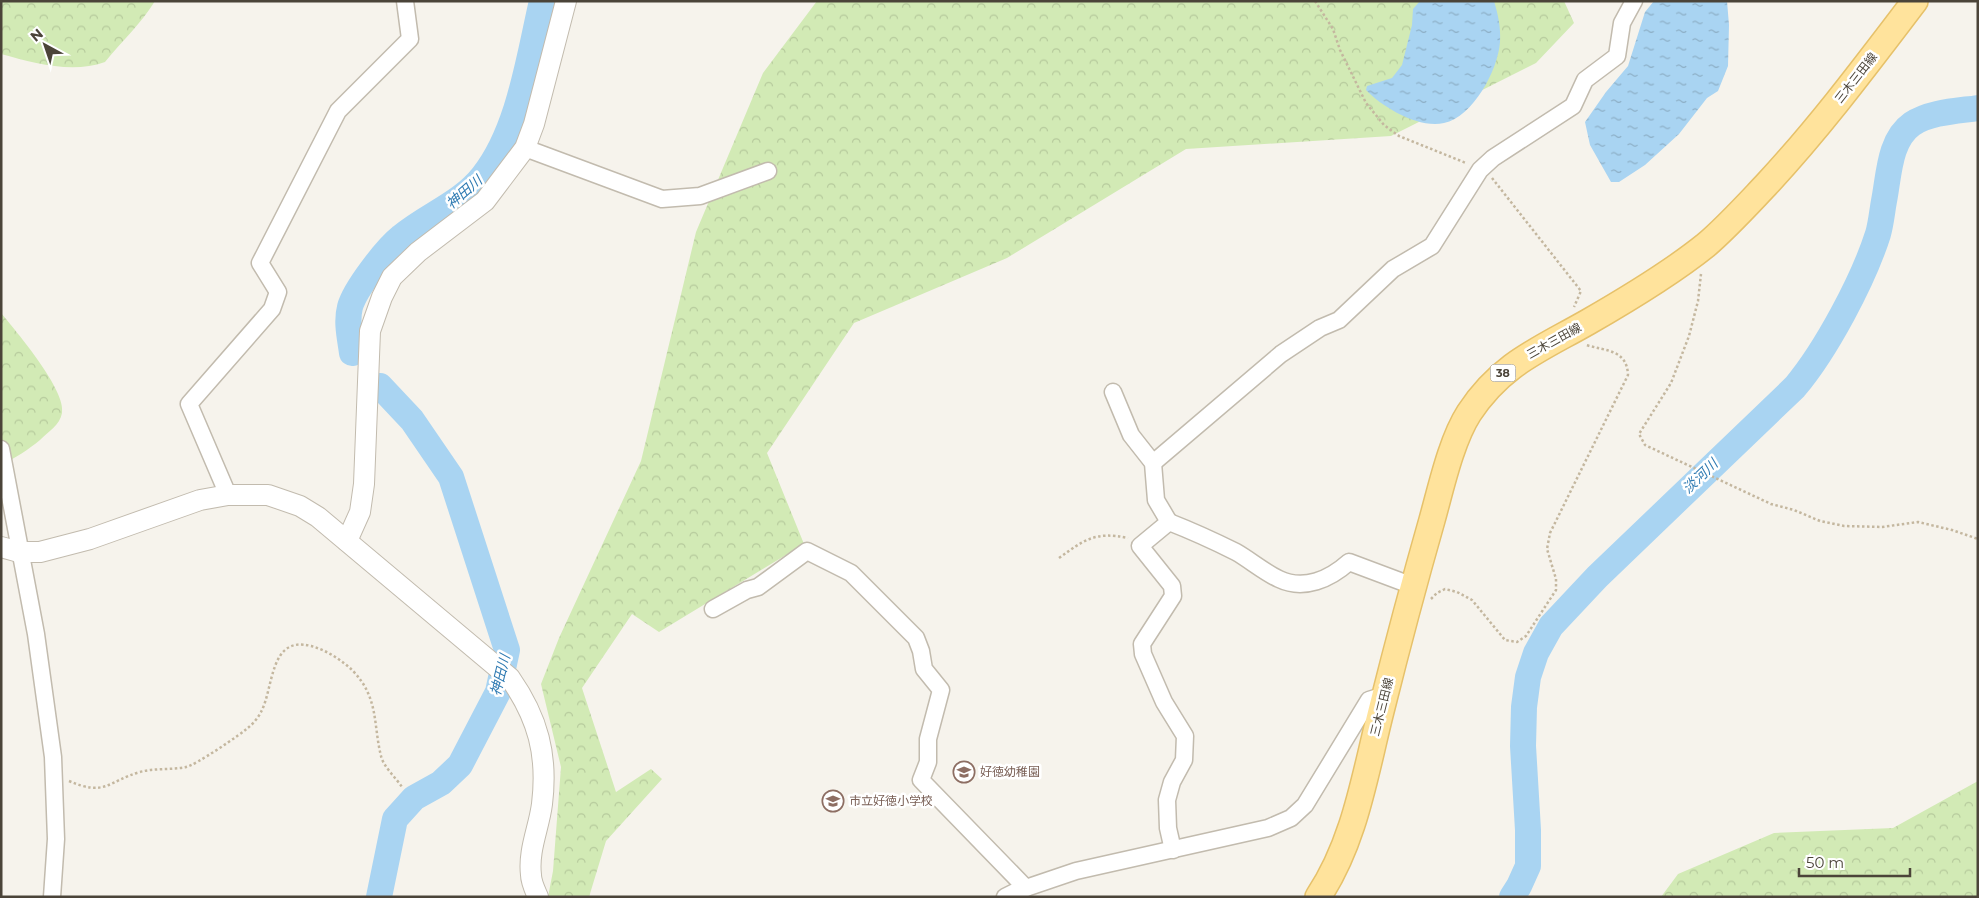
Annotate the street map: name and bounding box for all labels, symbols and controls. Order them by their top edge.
north arrow [20,20,70,70]
text: N [27,25,47,46]
street label: 三木三田線 [1831,49,1880,106]
water label: 神田川 [442,170,487,213]
street label: 三木三田線 [1524,319,1584,362]
road number: 38 [1490,364,1516,382]
water label: 淡河川 [1679,454,1723,497]
water label: 神田川 [486,651,514,698]
street label: 三木三田線 [1367,676,1396,738]
school or university icon: 好徳幼稚園 [952,760,976,784]
place label: 好徳幼稚園 [980,764,1040,779]
school or university icon: 市立好徳小学校 [821,789,845,813]
place label: 市立好徳小学校 [849,793,933,808]
scale bar [1799,846,1910,878]
text: 50 m [1806,853,1844,872]

